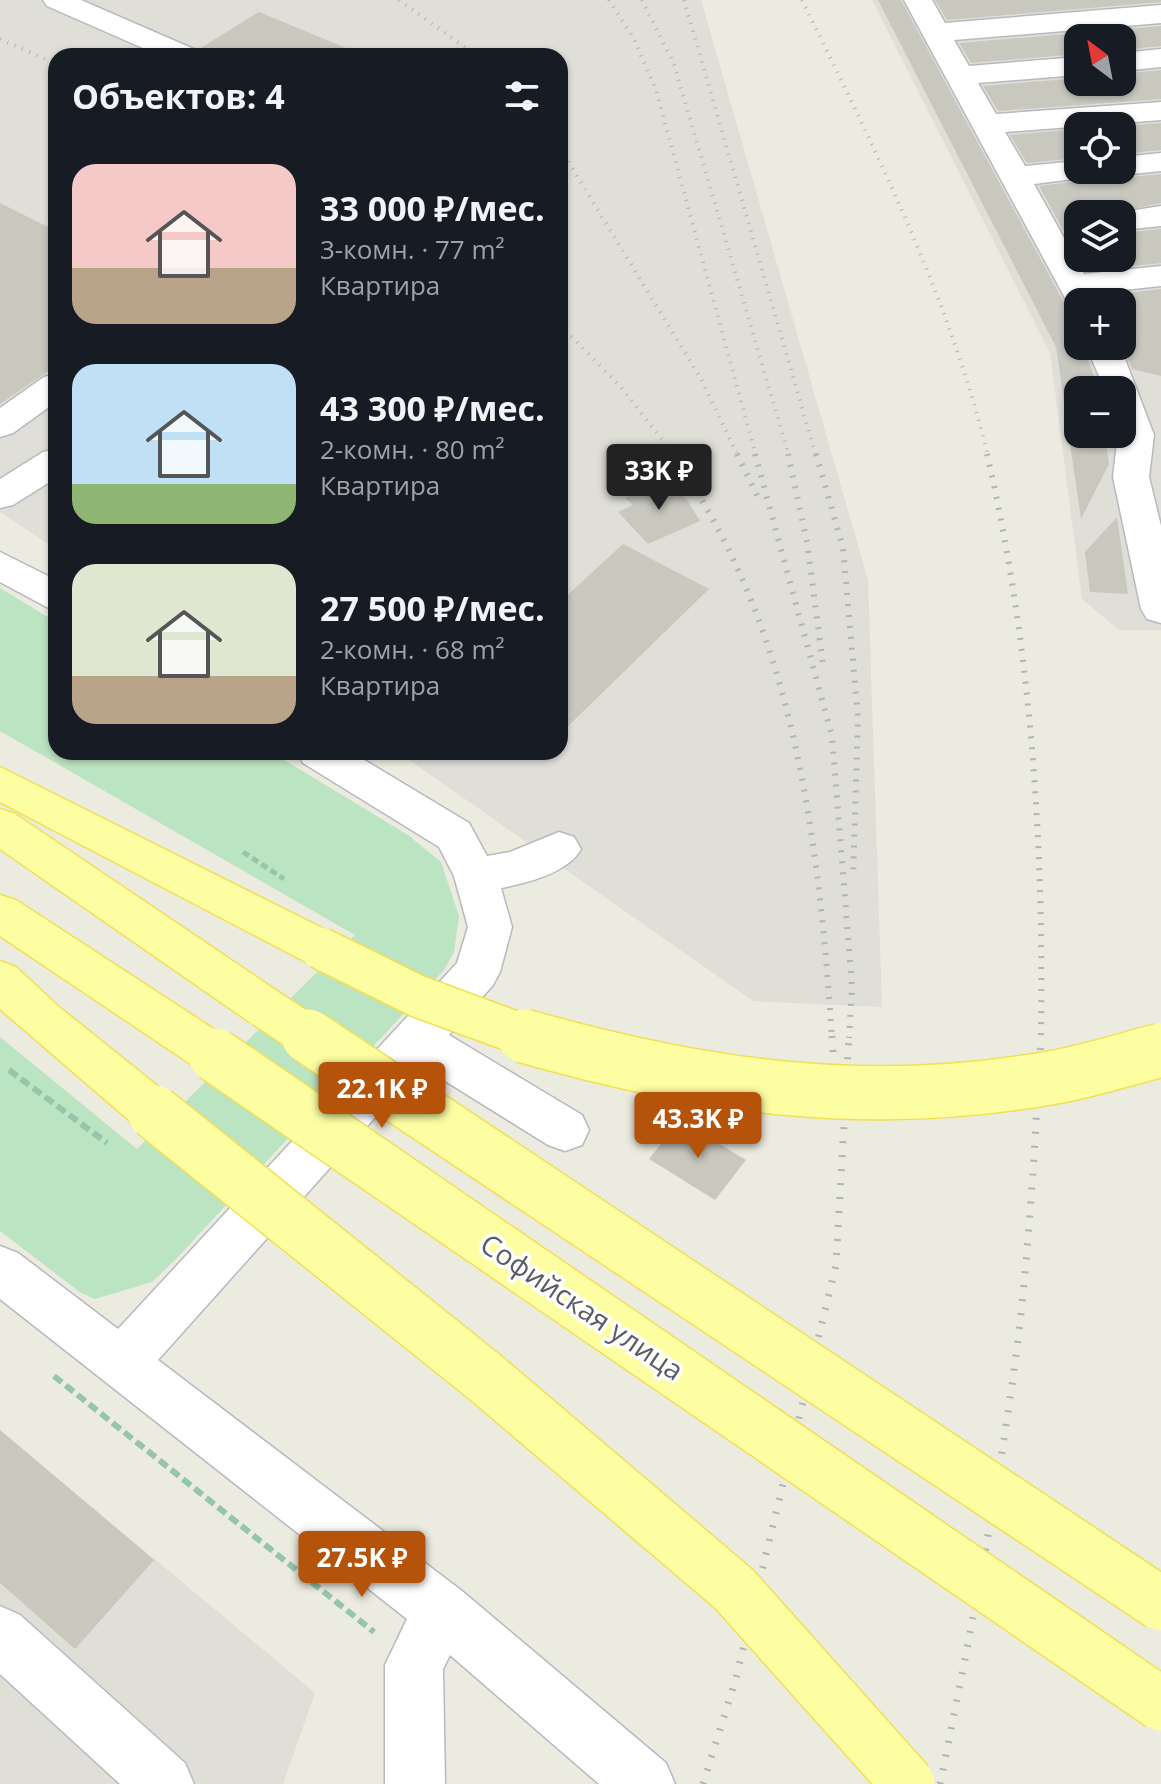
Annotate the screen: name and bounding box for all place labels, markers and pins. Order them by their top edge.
pin: 33K ₽ [603,444,715,512]
pin: 22.1K ₽ [308,1062,456,1130]
pin: 43.3K ₽ [624,1092,772,1160]
pin: 27.5K ₽ [288,1531,436,1599]

